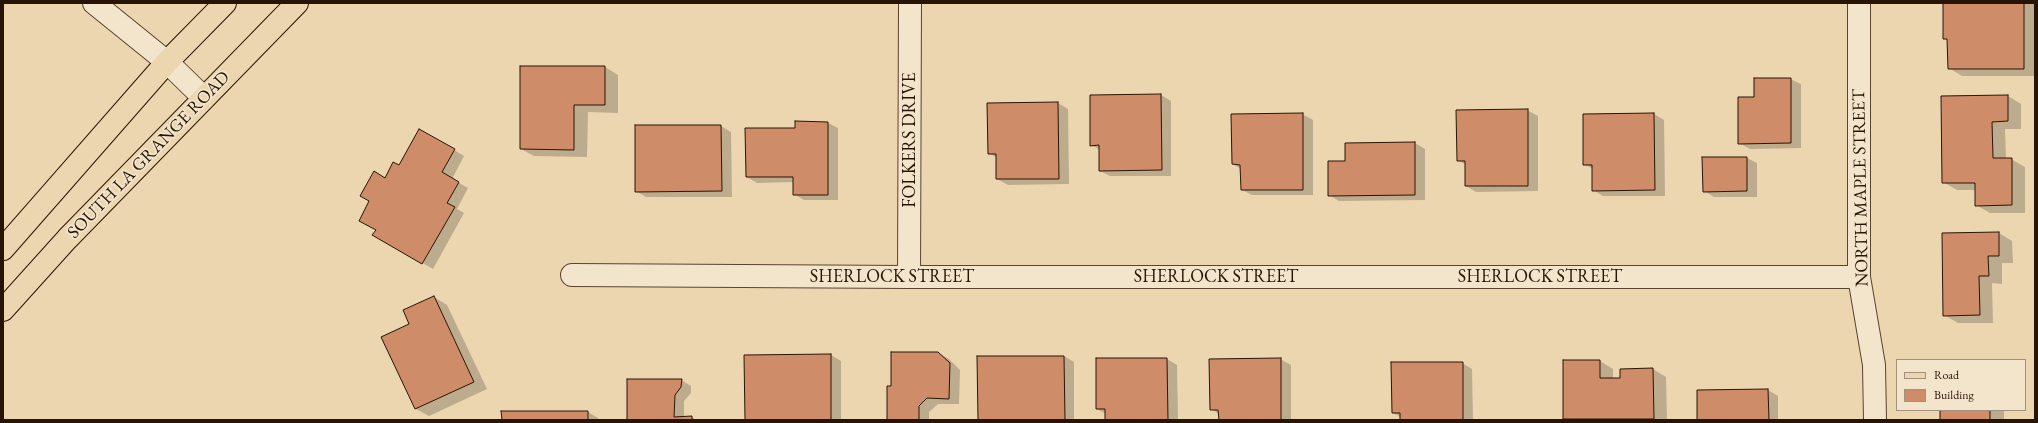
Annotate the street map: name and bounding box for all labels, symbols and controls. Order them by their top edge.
street label: SOUTH LA GRANGE ROAD [63,67,235,243]
street label: FOLKERS DRIVE [899,72,921,208]
street label: NORTH MAPLE STREET [1848,89,1874,287]
street label: SHERLOCK STREET [810,266,974,288]
street label: SHERLOCK STREET [1134,266,1298,288]
street label: SHERLOCK STREET [1458,266,1622,288]
legend [1896,359,2026,411]
text: Road [1934,367,1959,383]
text: Building [1934,387,1974,403]

